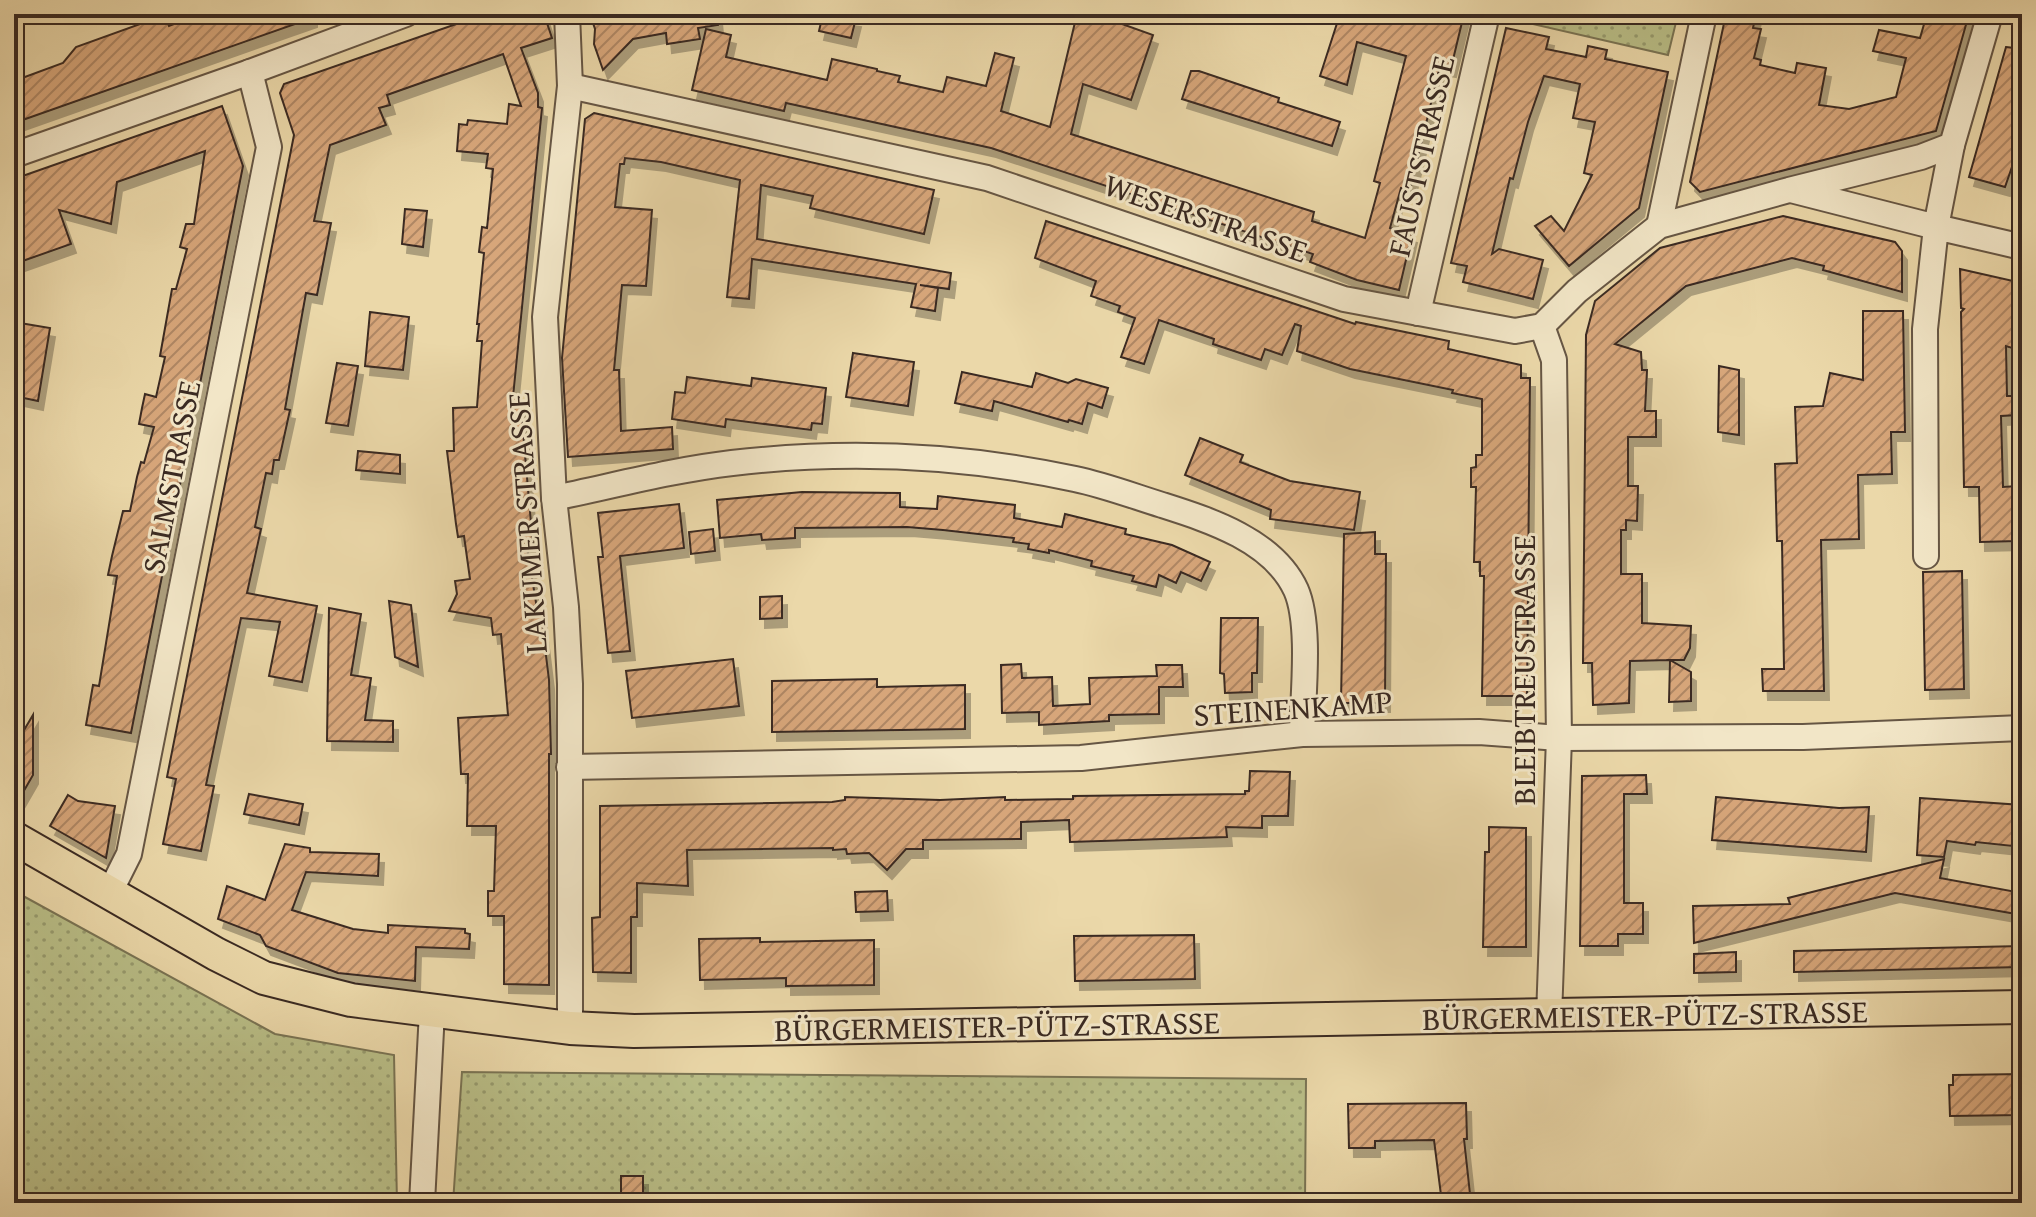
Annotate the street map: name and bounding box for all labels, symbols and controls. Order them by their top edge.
street label: FAUSTSTRASSE [1375,51,1466,261]
street label: WESERSTRASSE [1098,161,1314,274]
street label: SALMSTRASSE [129,376,212,577]
street label: LAKUMER STRASSE [494,391,559,655]
street label: BLEIBTREUSTRASSE [1500,535,1547,805]
street label: STEINENKAMP [1192,677,1394,738]
street label: BÜRGERMEISTER-PÜTZ-STRASSE [1422,987,1868,1042]
street label: BÜRGERMEISTER-PÜTZ-STRASSE [774,998,1220,1053]

